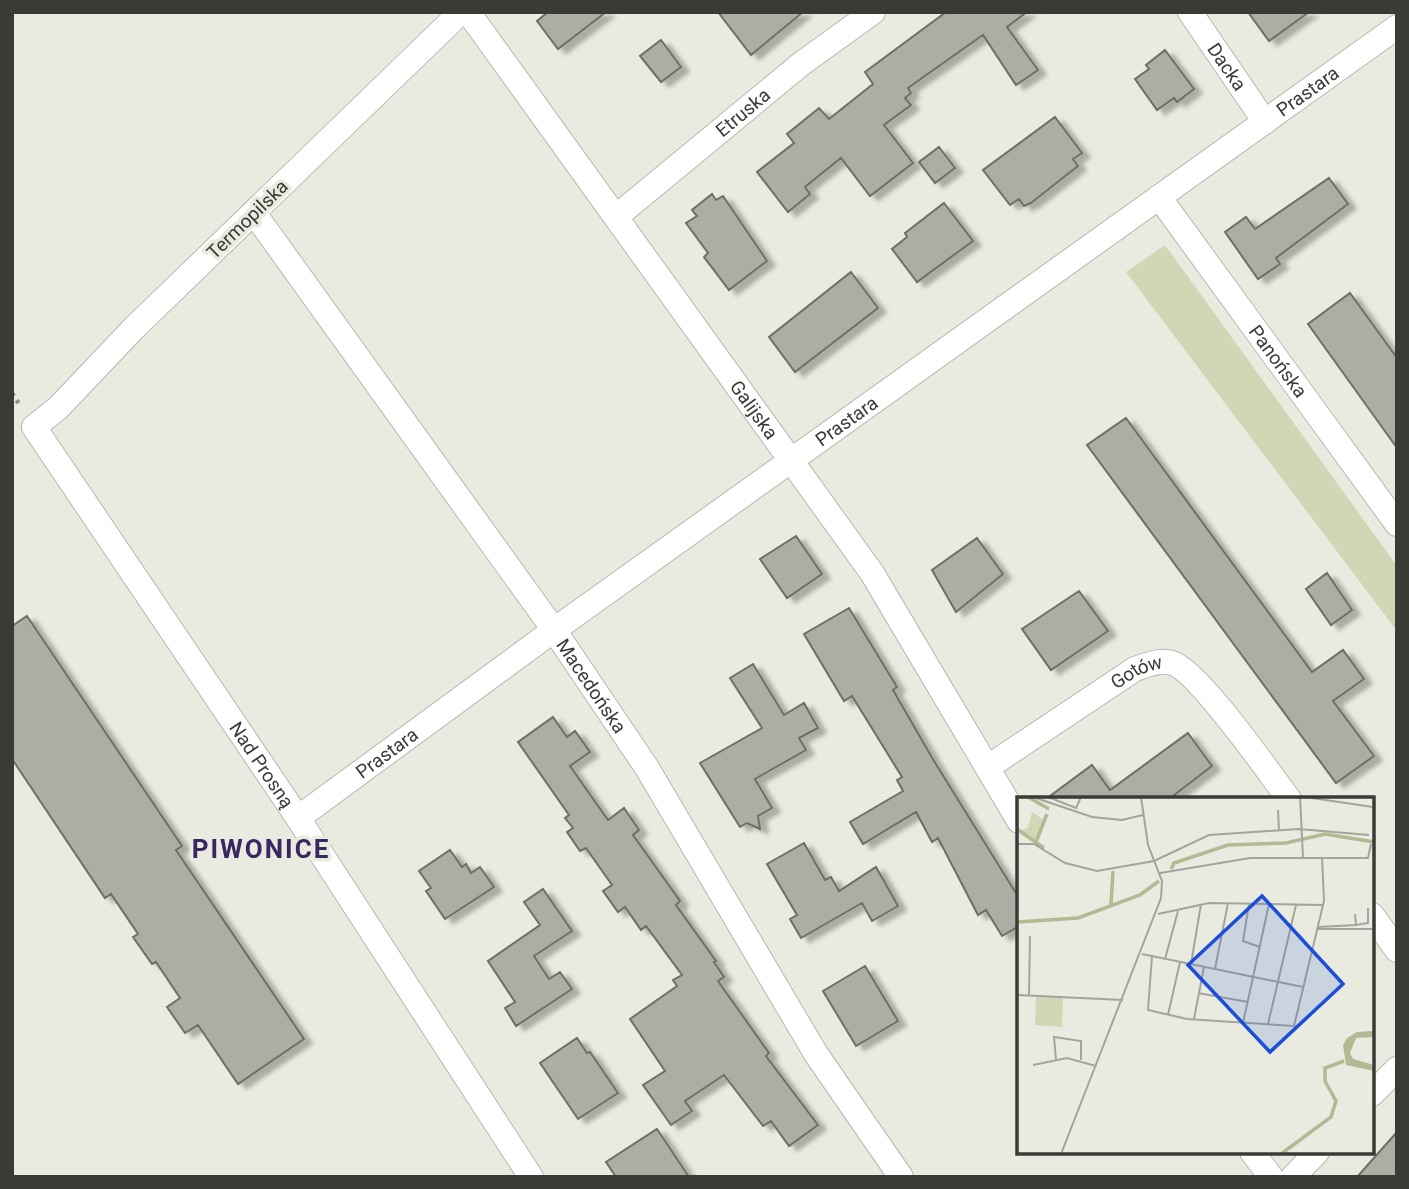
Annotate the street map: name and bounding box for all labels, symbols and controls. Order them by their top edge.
street label: Dacka [1202,39,1251,95]
street label: Prastara [1272,61,1343,122]
street label: Etruska [711,83,775,142]
street label: Termopilska [202,175,293,264]
street label: Panońska [1244,321,1312,402]
street label: Galijska [725,376,783,444]
street label: Prastara [811,391,882,451]
street label: Macedońska [551,635,631,738]
street label: Gotów [1106,650,1164,694]
street label: Nad Prosną [224,717,299,812]
street label: Prastara [351,723,422,784]
inset map [1017,797,1374,1154]
district label: PIWONICE [192,834,330,864]

